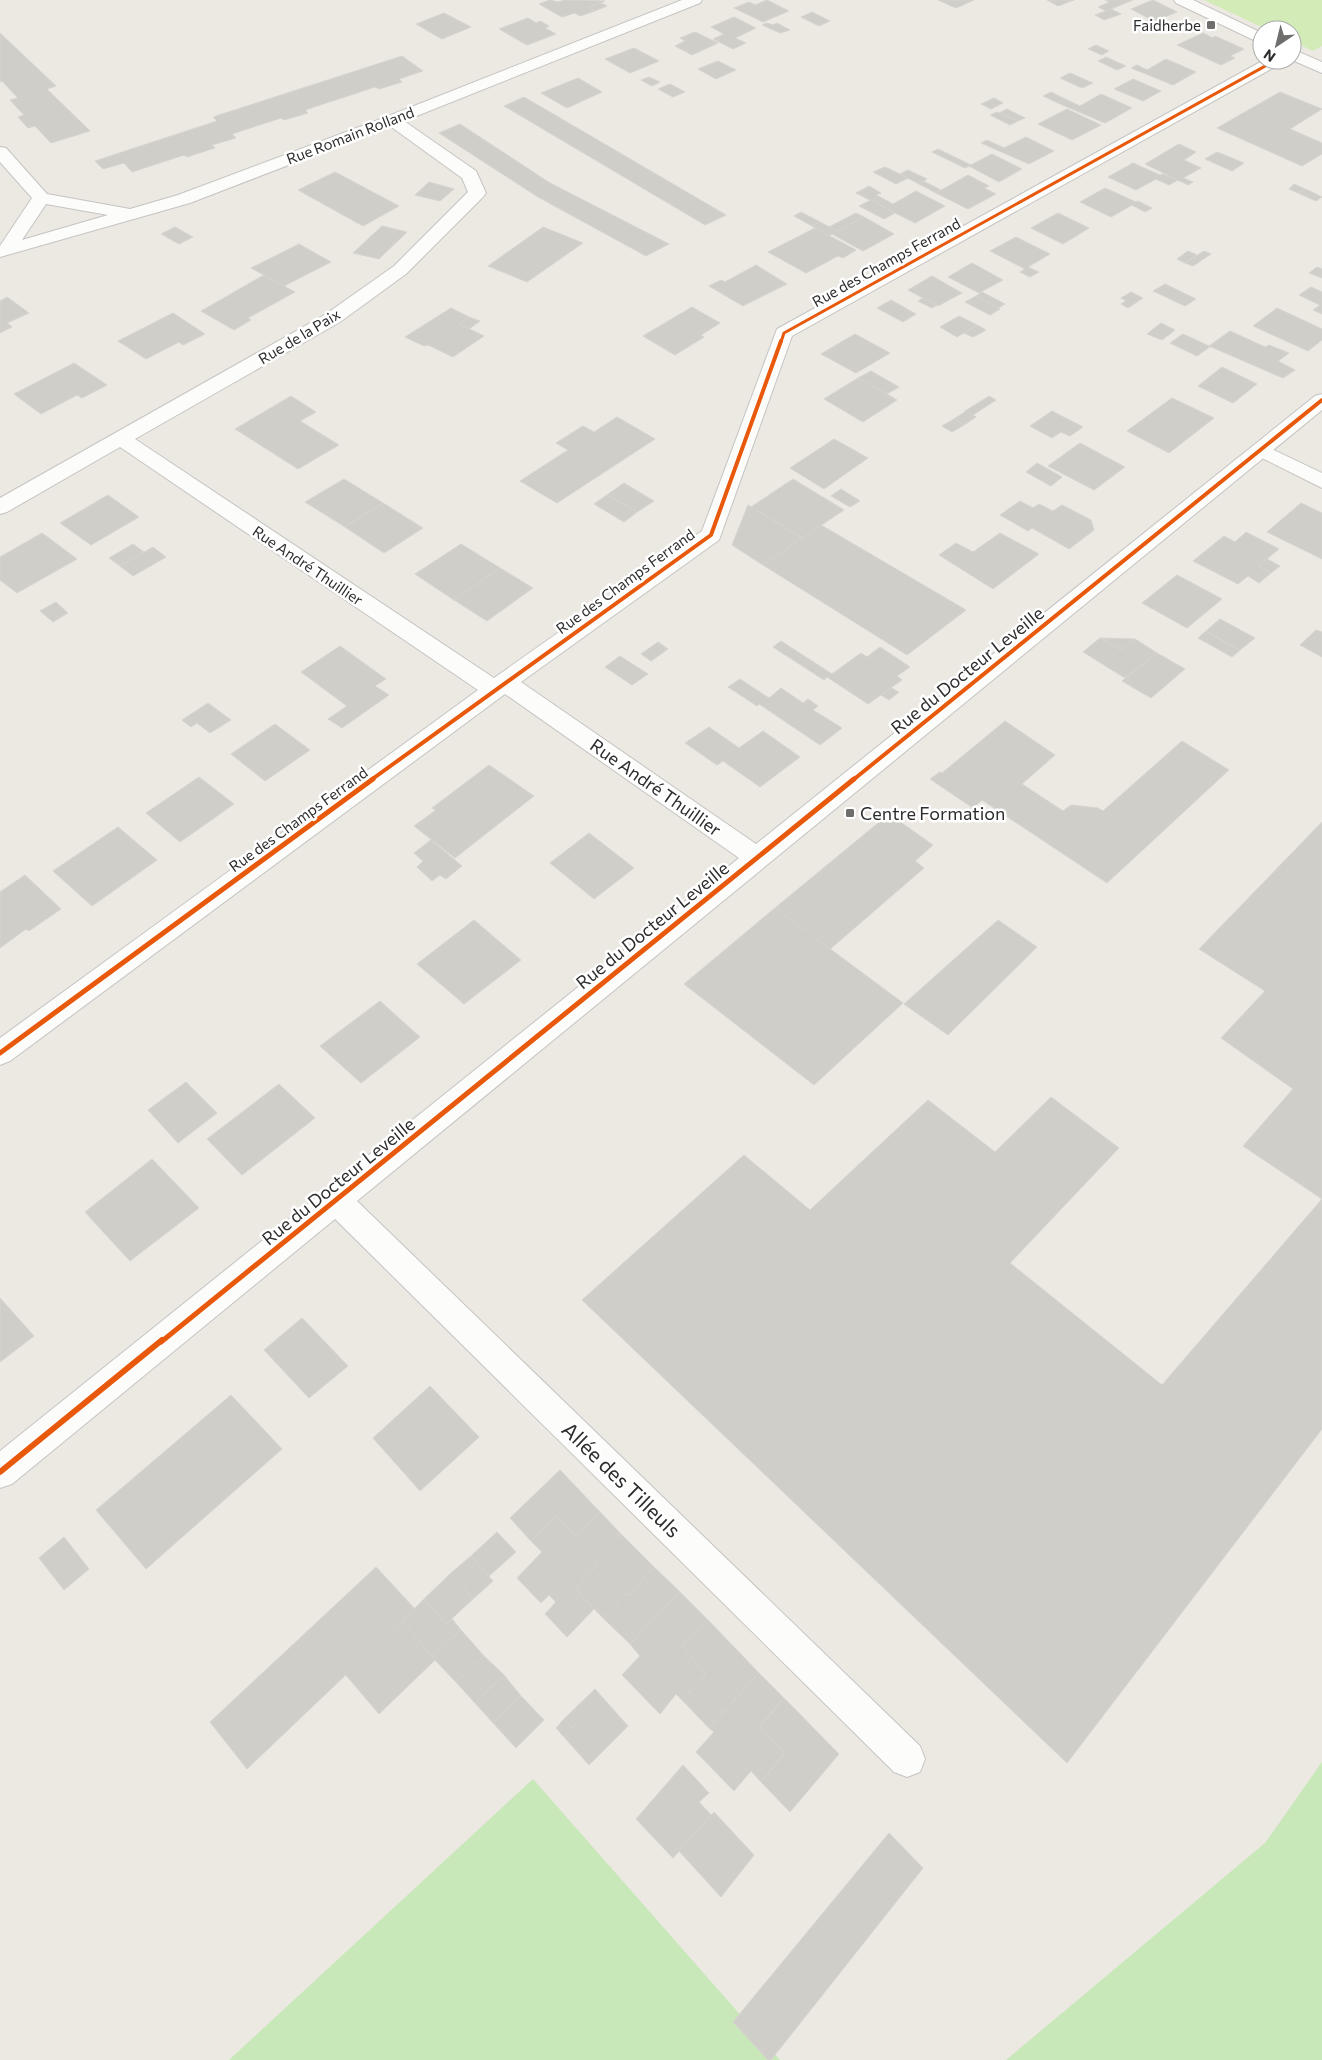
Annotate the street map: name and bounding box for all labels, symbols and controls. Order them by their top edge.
place label: Faidherbe [1133,16,1201,34]
marker: Faidherbe [1205,19,1217,31]
north arrow [1252,20,1302,70]
text: N [1260,46,1278,66]
street label: Rue Romain Rolland [284,102,416,168]
street label: Rue des Champs Ferrand [809,214,963,310]
street label: Rue de la Paix [255,305,343,367]
street label: Rue André Thuillier [249,521,367,609]
street label: Rue des Champs Ferrand [552,525,698,637]
street label: Rue du Docteur Leveille [886,602,1048,738]
street label: Rue André Thuillier [586,734,726,840]
street label: Rue des Champs Ferrand [225,763,371,875]
place label: Centre Formation [860,802,1005,824]
marker: Centre Formation [844,807,856,819]
street label: Rue du Docteur Leveille [571,857,733,993]
street label: Rue du Docteur Leveille [257,1113,419,1249]
street label: Allée des Tilleuls [557,1416,687,1542]

